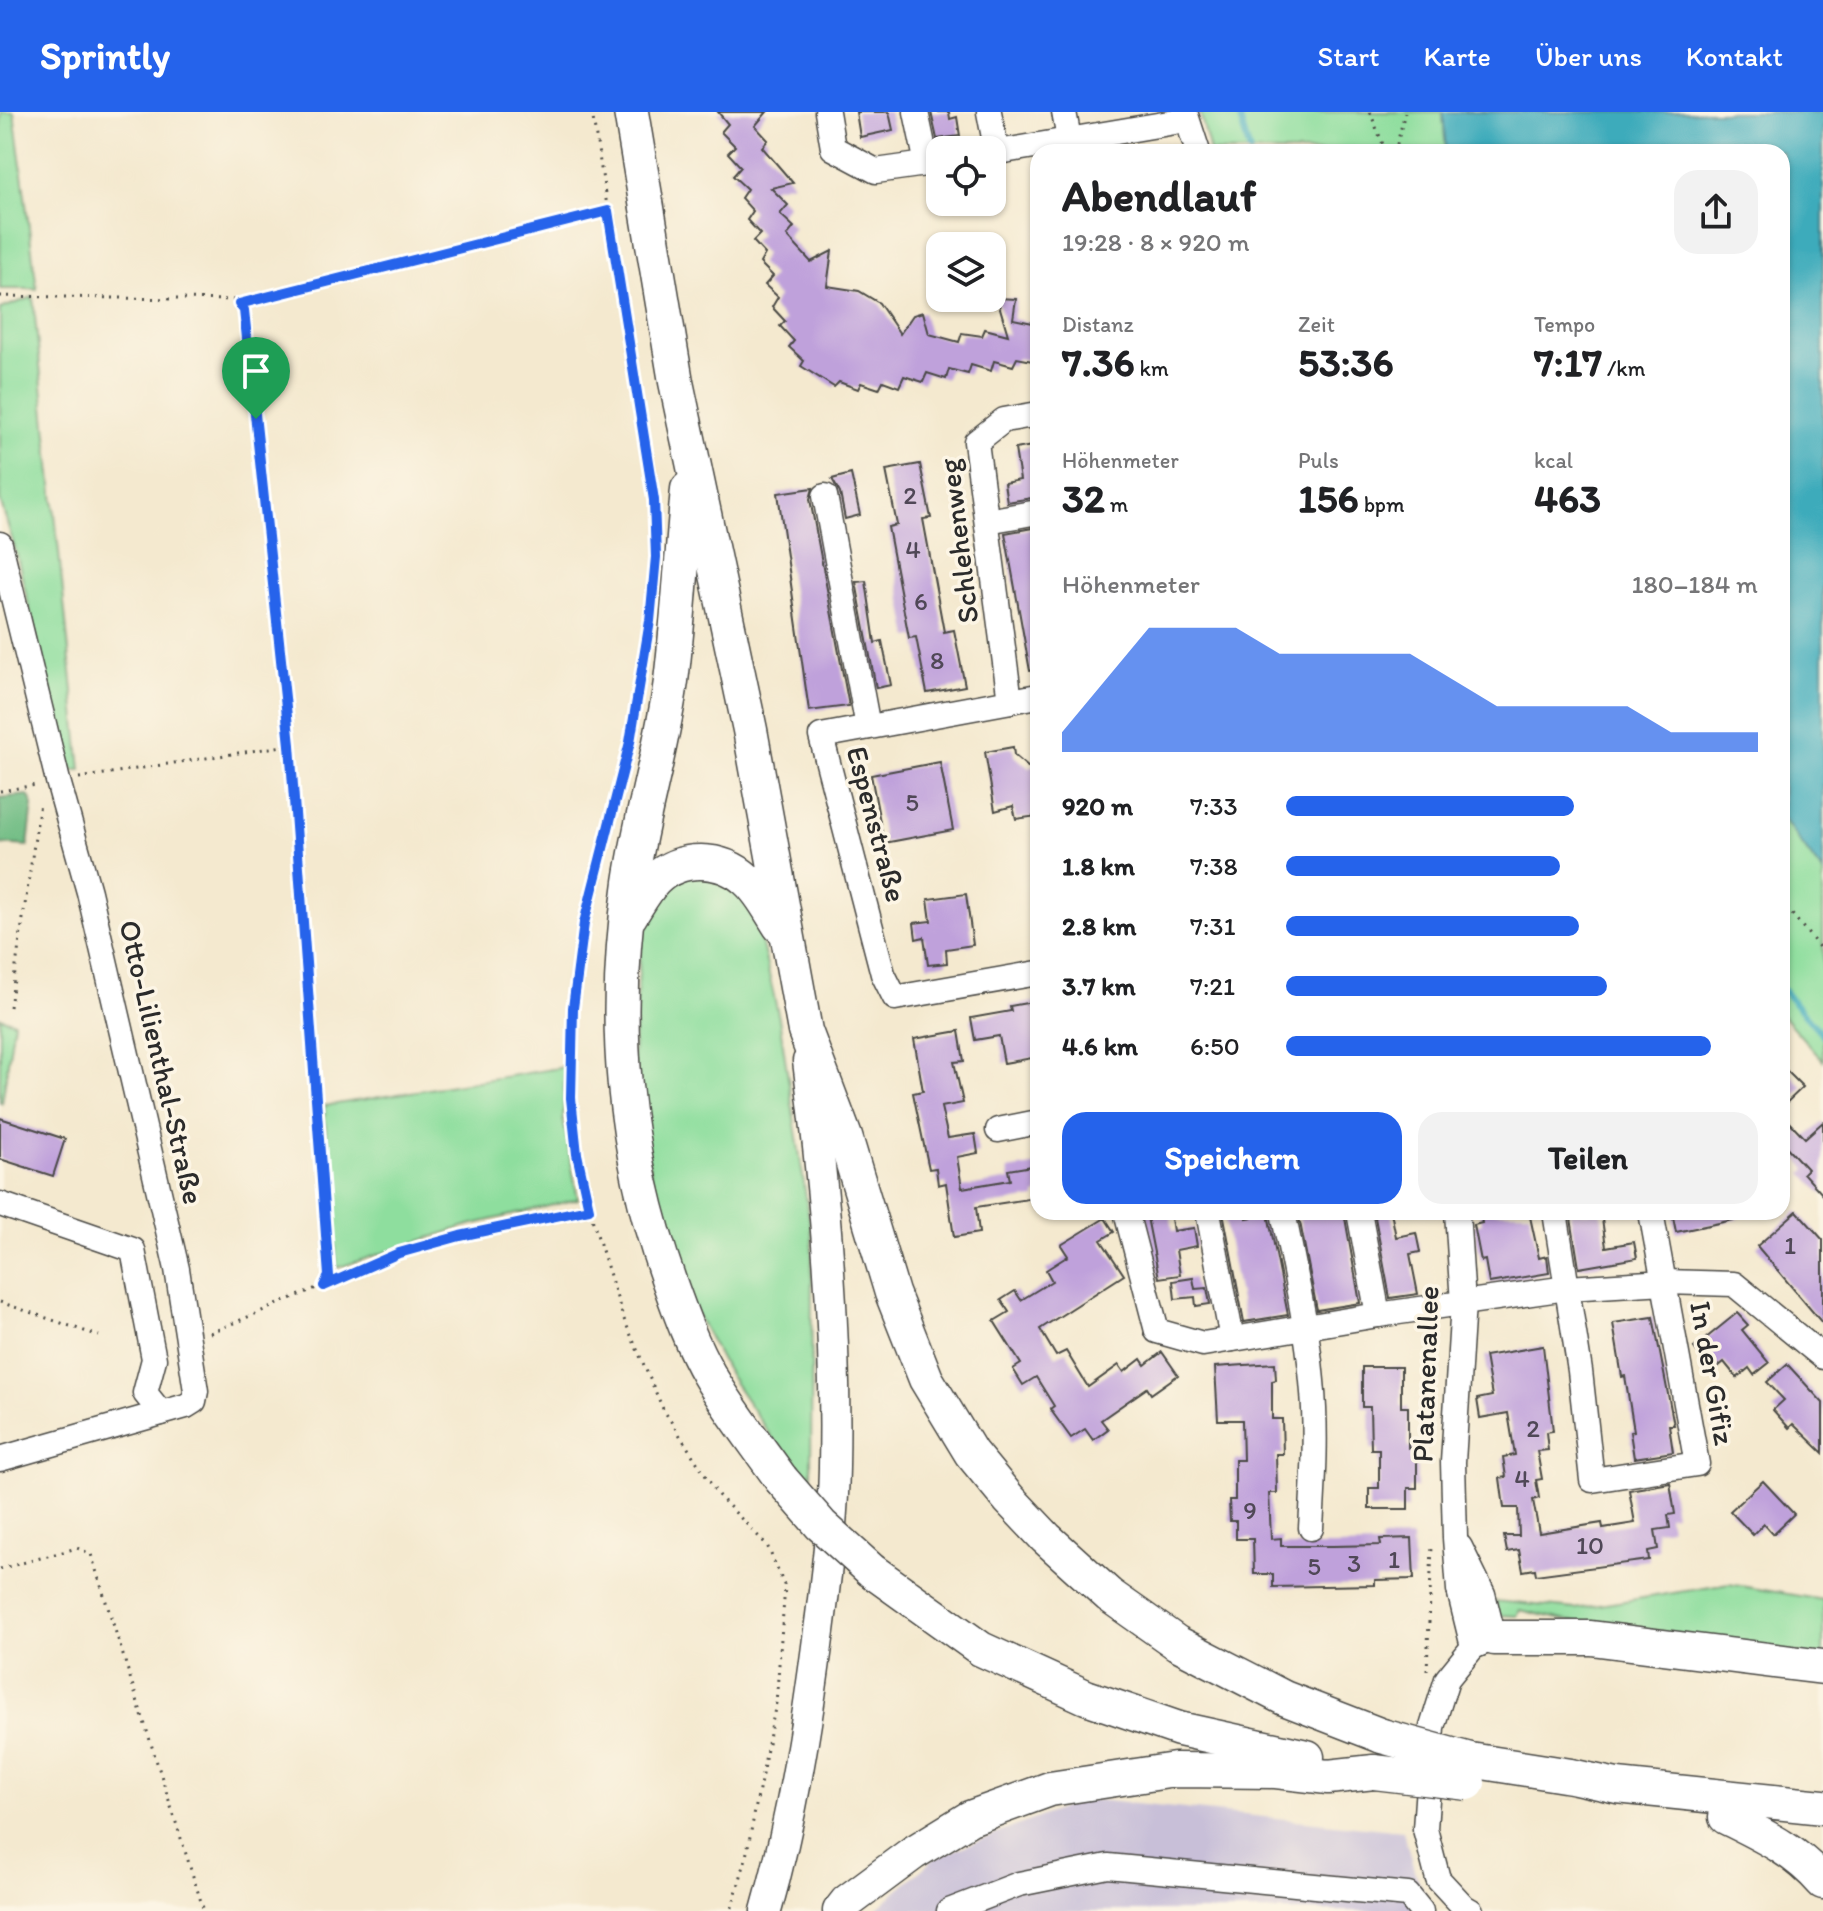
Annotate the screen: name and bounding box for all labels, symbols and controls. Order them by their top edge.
text: Sprintly [40,33,170,79]
text: Start [1318,39,1380,73]
text: Karte [1424,39,1491,73]
text: Über uns [1535,39,1642,73]
text: Kontakt [1686,39,1783,73]
map controls [926,136,1006,312]
button: locate [926,136,1006,216]
text: Abendlauf [1062,169,1257,222]
button: share [1674,170,1758,254]
text: 19:28 · 8 × 920 m [1062,226,1250,258]
button: layers [926,232,1006,312]
text: Distanz [1062,311,1134,338]
text: Zeit [1298,311,1335,338]
text: Tempo [1534,311,1595,338]
pin [222,337,290,419]
text: 7.36 [1062,338,1135,386]
text: 53:36 [1298,338,1394,386]
text: 7:17 [1534,338,1602,386]
icon: arrive [234,349,278,393]
text: km [1135,355,1169,382]
text: /km [1602,355,1645,382]
text: Höhenmeter [1062,447,1179,474]
text: Puls [1298,447,1339,474]
text: kcal [1534,447,1573,474]
street label: Schlehenweg [929,456,986,626]
text: 32 [1062,474,1105,522]
text: 156 [1298,474,1359,522]
text: 463 [1534,474,1601,522]
house number: 2 [903,479,917,511]
text: m [1105,491,1128,518]
text: bpm [1359,491,1405,518]
house number: 4 [905,533,921,565]
text: Höhenmeter [1062,568,1200,600]
text: 180–184 m [1632,568,1758,600]
house number: 6 [914,585,928,617]
house number: 8 [930,644,944,676]
street label: Espenstraße [838,742,916,906]
house number: 5 [905,786,919,818]
text: 920 m [1062,790,1133,822]
text: 7:33 [1190,790,1238,822]
text: 1.8 km [1062,850,1135,882]
text: 7:38 [1190,850,1238,882]
text: 2.8 km [1062,910,1137,942]
text: 7:31 [1190,910,1236,942]
street label: Otto-Lilienthal-Straße [111,916,213,1208]
text: 3.7 km [1062,970,1136,1002]
text: 7:21 [1190,970,1235,1002]
text: 4.6 km [1062,1030,1138,1062]
text: 6:50 [1190,1030,1240,1062]
button: Speichern [1062,1112,1402,1204]
button: Teilen [1418,1112,1758,1204]
house number: 1 [1784,1229,1796,1261]
street label: Platanenallee [1403,1285,1447,1463]
street label: In der Gifiz [1682,1298,1744,1448]
house number: 2 [1526,1412,1540,1444]
house number: 4 [1514,1462,1530,1494]
house number: 9 [1243,1494,1257,1526]
house number: 10 [1576,1529,1604,1561]
house number: 1 [1388,1543,1400,1575]
house number: 3 [1347,1547,1361,1579]
house number: 5 [1307,1550,1321,1582]

